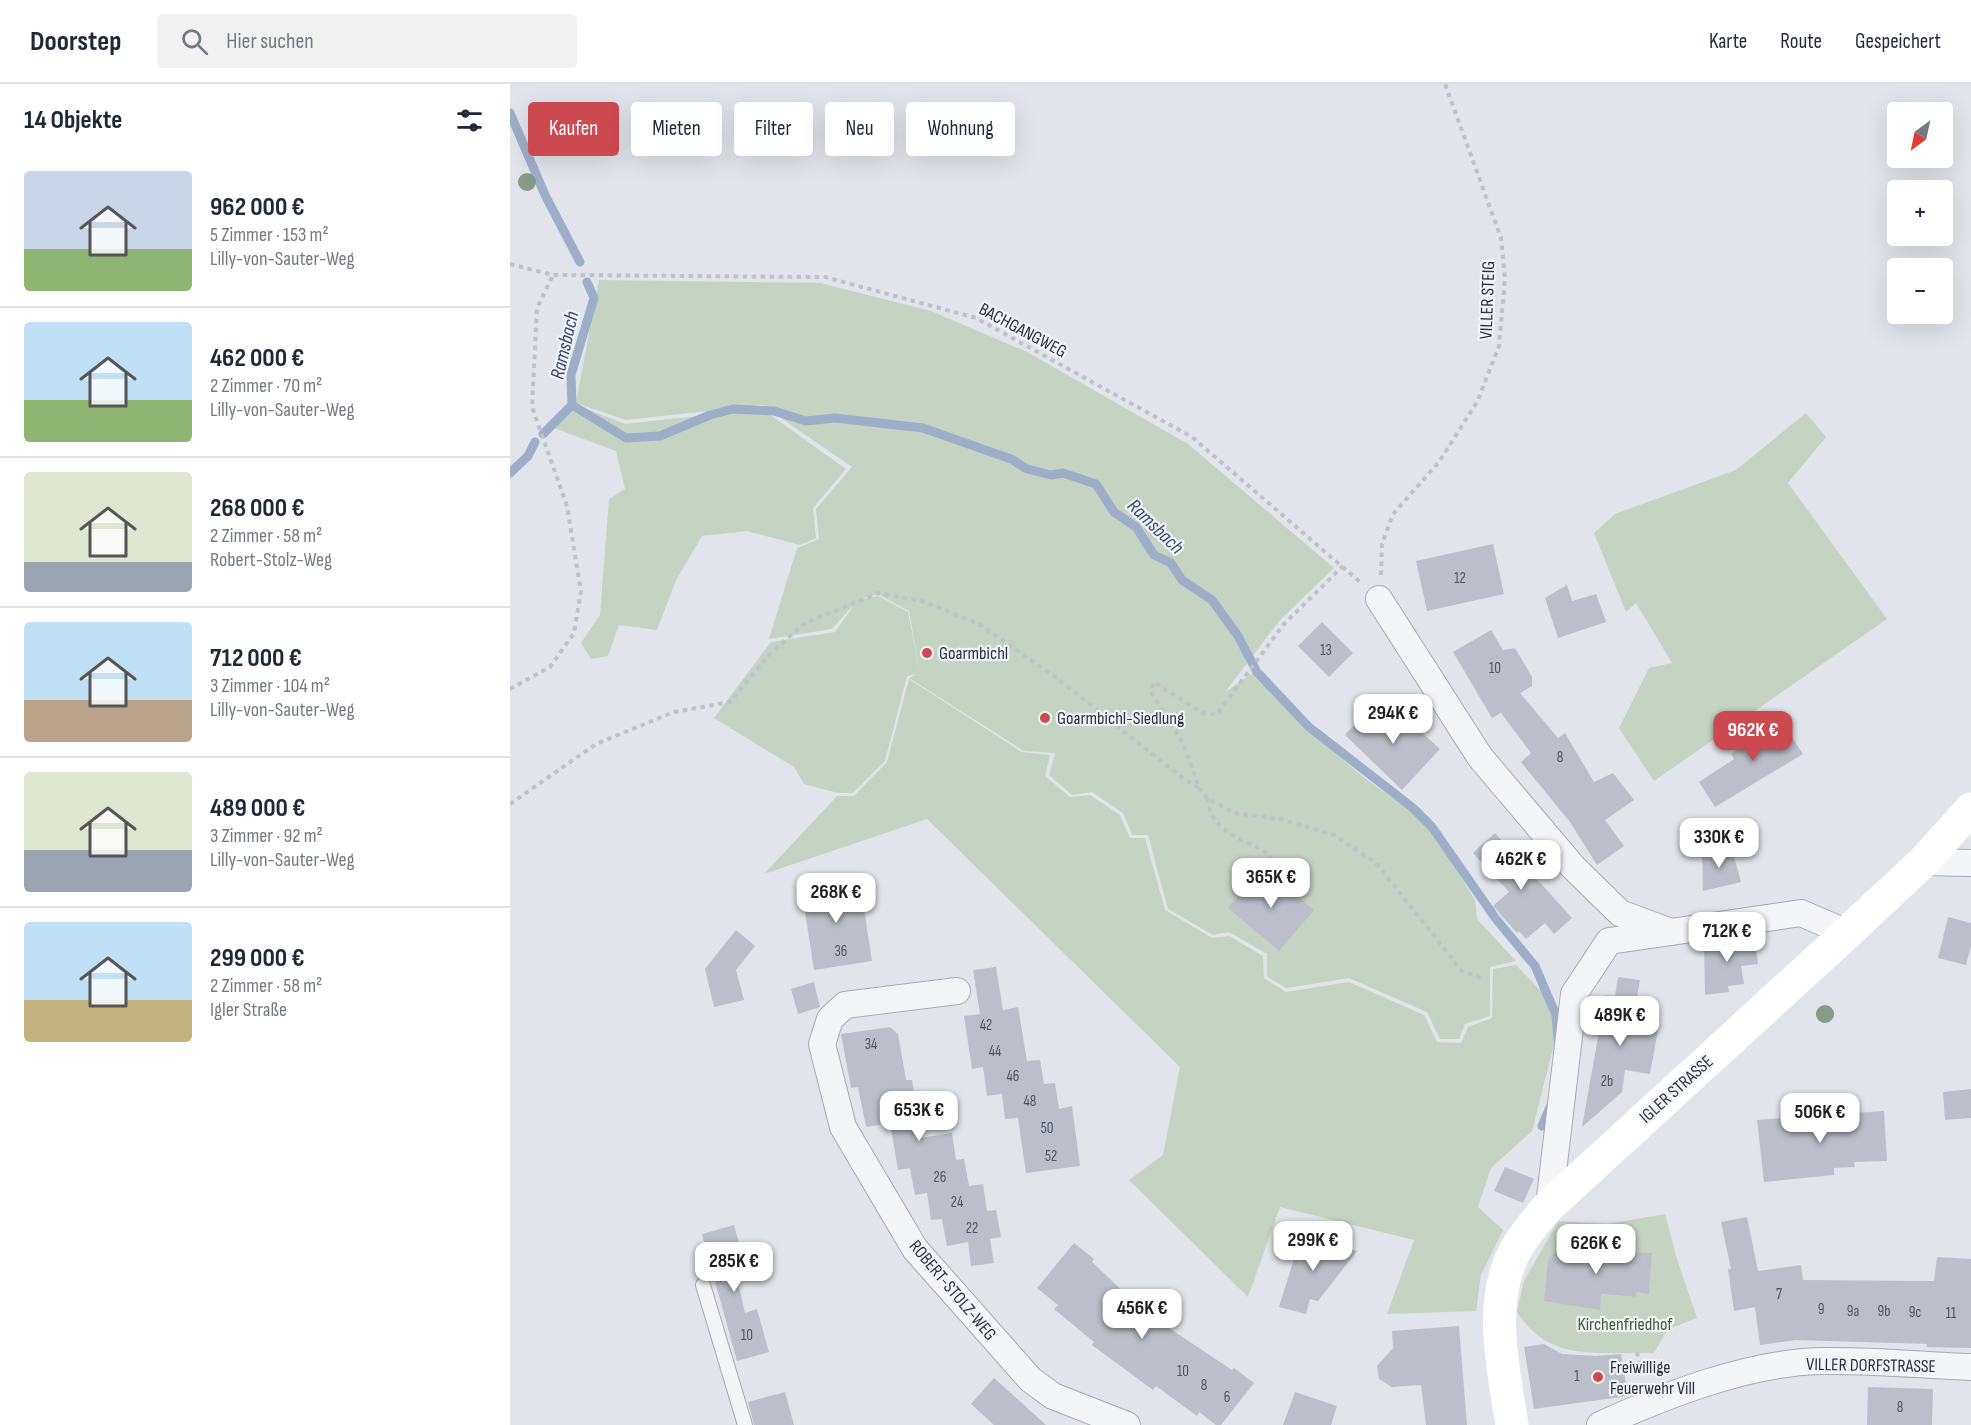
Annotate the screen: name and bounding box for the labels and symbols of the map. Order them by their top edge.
north arrow [1887,102,1953,168]
street label: VILLER STEIG [1476,260,1499,340]
street label: BACHGANGWEG [975,299,1070,362]
water label: Ramsbach [546,309,584,382]
water label: Ramsbach [1122,494,1188,559]
house number: 12 [1454,569,1466,588]
house number: 13 [1320,641,1332,660]
place label: Goarmbichl [939,643,1008,664]
marker: Goarmbichl [920,646,934,660]
house number: 10 [1489,659,1501,678]
pin: 294K € [1344,694,1442,745]
place label: Goarmbichl-Siedlung [1057,708,1184,729]
marker: Goarmbichl-Siedlung [1038,711,1052,725]
pin: 962K € [1704,711,1802,762]
house number: 8 [1557,748,1563,767]
pin: 330K € [1670,818,1768,869]
pin: 462K € [1472,840,1570,891]
pin: 365K € [1222,858,1320,909]
pin: 268K € [787,873,885,924]
pin: 712K € [1678,912,1776,963]
house number: 36 [835,942,847,961]
pin: 489K € [1571,996,1669,1047]
house number: 42 [980,1016,992,1035]
house number: 34 [865,1035,877,1054]
house number: 44 [989,1042,1001,1061]
street label: IGLER STRASSE [1635,1051,1717,1128]
house number: 46 [1007,1067,1019,1086]
house number: 2b [1601,1072,1613,1091]
pin: 653K € [870,1091,968,1142]
house number: 48 [1024,1092,1036,1111]
pin: 506K € [1771,1093,1869,1144]
house number: 50 [1041,1119,1053,1138]
house number: 52 [1045,1147,1057,1166]
house number: 26 [934,1168,946,1187]
house number: 24 [951,1193,963,1212]
house number: 22 [966,1219,978,1238]
pin: 299K € [1264,1221,1362,1272]
pin: 626K € [1547,1224,1645,1275]
street label: ROBERT-STOLZ-WEG [905,1236,1001,1345]
pin: 285K € [685,1242,783,1293]
house number: 7 [1776,1285,1782,1304]
pin: 456K € [1093,1289,1191,1340]
house number: 9 [1818,1300,1824,1319]
house number: 9a [1847,1302,1859,1321]
house number: 9b [1878,1302,1890,1321]
house number: 9c [1909,1303,1921,1322]
house number: 11 [1946,1304,1957,1323]
park label: Kirchenfriedhof [1577,1314,1673,1335]
house number: 10 [741,1326,753,1345]
street label: VILLER DORFSTRASSE [1806,1354,1936,1377]
place label: Freiwillige Feuerwehr Vill [1610,1357,1695,1399]
house number: 10 [1177,1362,1189,1381]
house number: 1 [1574,1367,1580,1386]
marker: Freiwillige Feuerwehr Vill [1591,1370,1605,1384]
house number: 8 [1201,1376,1207,1395]
house number: 6 [1224,1388,1230,1407]
house number: 8 [1897,1398,1903,1417]

